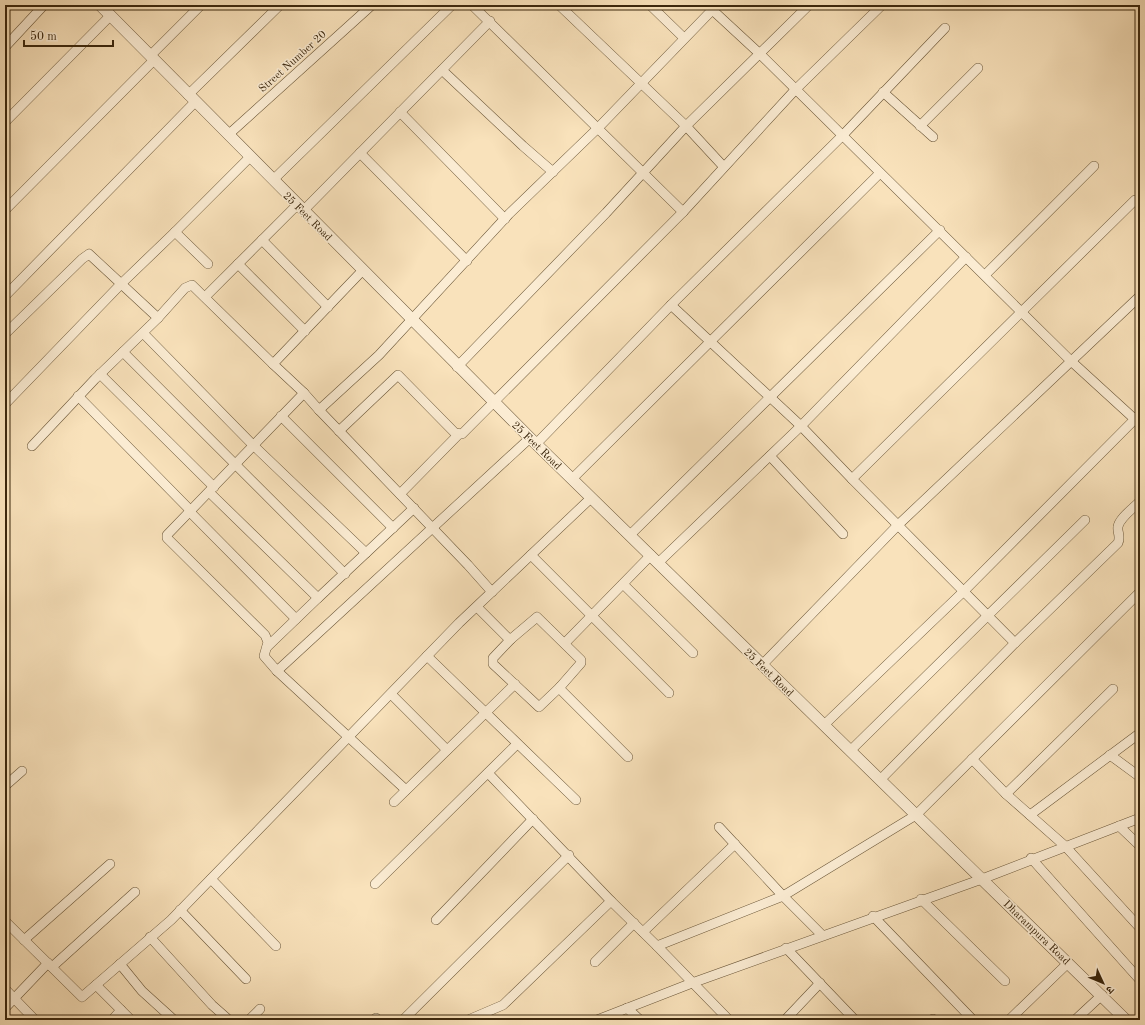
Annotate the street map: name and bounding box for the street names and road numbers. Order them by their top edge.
street label: Street Number 20 [257,29,329,95]
street label: 25 Feet Road [280,191,334,244]
street label: 25 Feet Road [509,420,563,472]
street label: 25 Feet Road [741,647,795,699]
street label: Dharampura Road [1001,899,1072,968]

